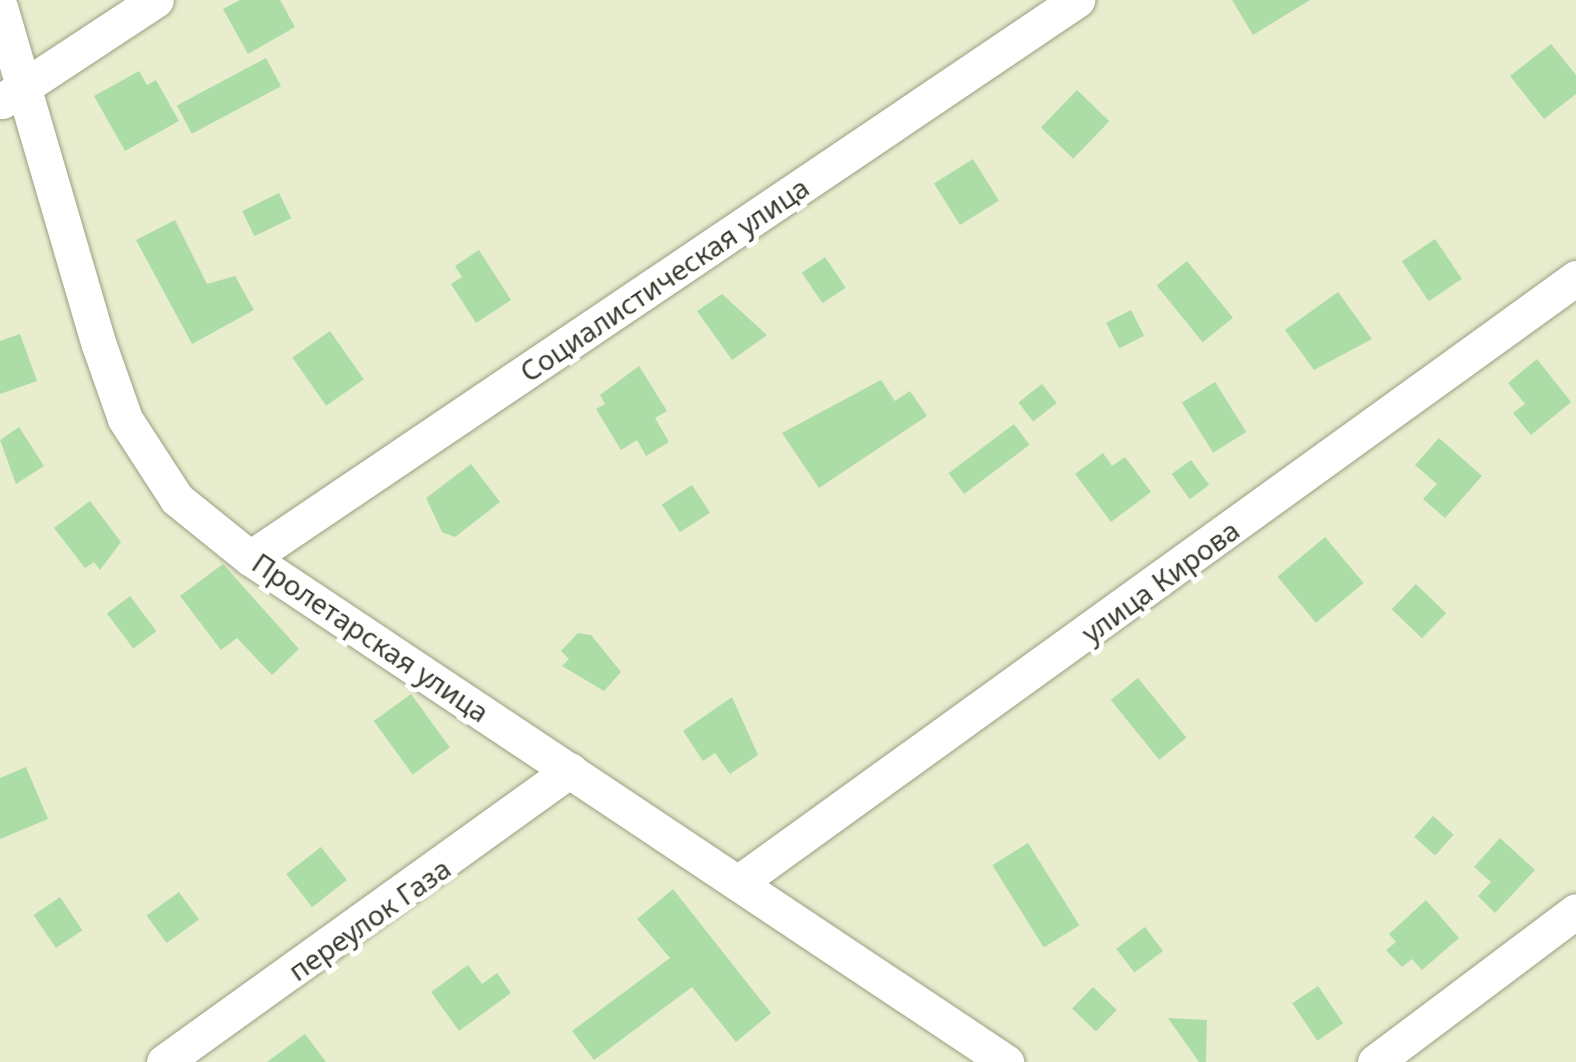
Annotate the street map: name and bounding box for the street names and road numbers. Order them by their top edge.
street label: Социалистическая улица [513,170,815,388]
street label: улица Кирова [1075,513,1245,649]
street label: Пролетарская улица [246,545,496,729]
street label: переулок Газа [282,851,456,987]

